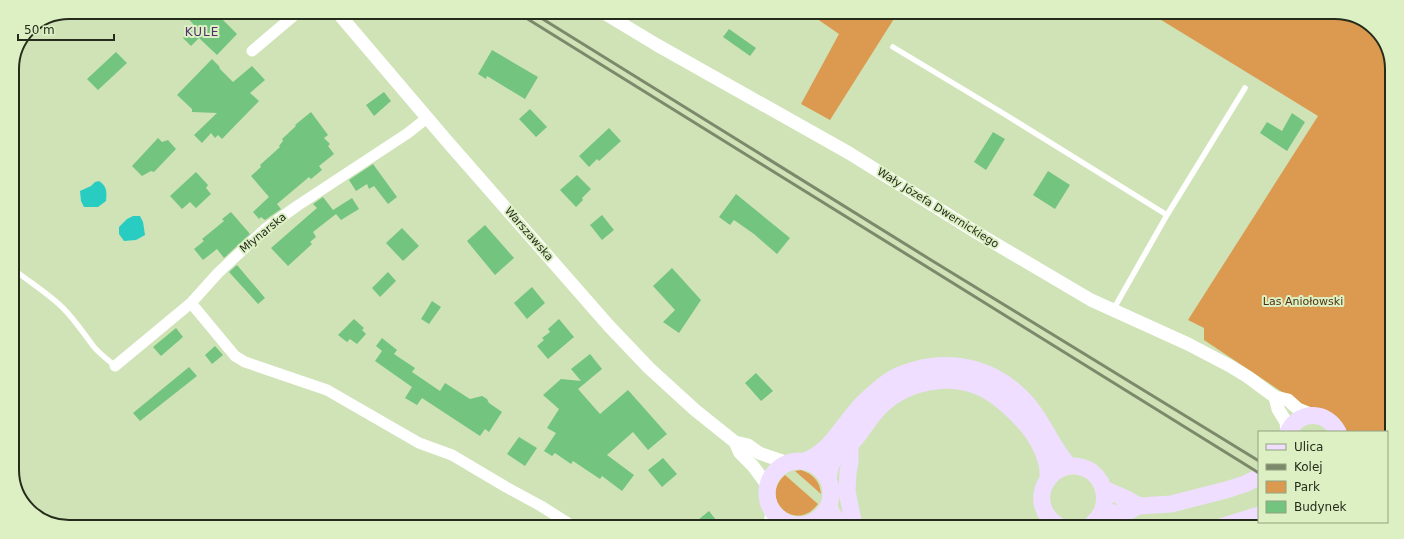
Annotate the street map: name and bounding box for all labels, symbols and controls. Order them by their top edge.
scale bar [18,16,114,42]
text: 50 m [24,23,55,37]
district label: KULE [185,25,219,39]
street label: Wały Józefa Dwernickiego [875,165,1002,251]
street label: Warszawska [502,204,556,264]
street label: Młynarska [237,210,289,256]
park label: Las Aniołowski [1263,295,1343,308]
legend [1258,431,1388,523]
text: Ulica [1294,440,1323,454]
text: Kolej [1294,460,1323,474]
text: Park [1294,480,1320,494]
text: Budynek [1294,500,1347,514]

